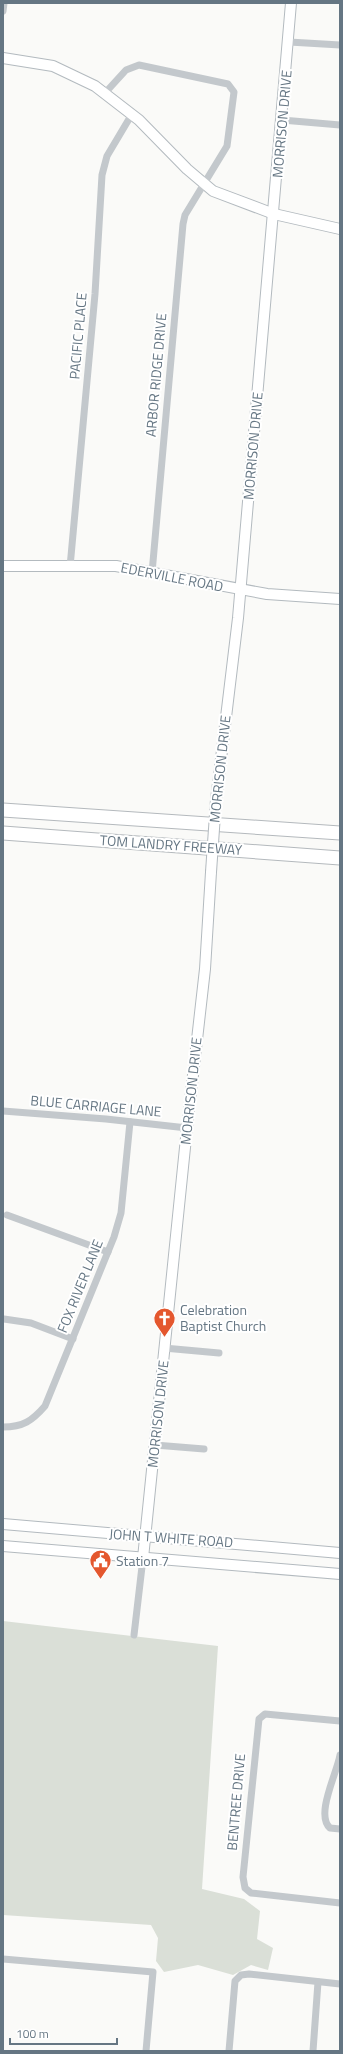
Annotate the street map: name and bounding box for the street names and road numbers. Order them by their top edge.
street label: MORRISON DRIVE [266,69,297,179]
street label: PACIFIC PLACE [63,291,92,380]
street label: ARBOR RIDGE DRIVE [140,312,171,438]
street label: MORRISON DRIVE [237,391,268,501]
street label: EDERVILLE ROAD [119,556,225,597]
street label: MORRISON DRIVE [203,714,236,824]
street label: TOM LANDRY FREEWAY [99,829,243,860]
street label: MORRISON DRIVE [174,1036,207,1146]
street label: BLUE CARRIAGE LANE [30,1089,163,1122]
street label: FOX RIVER LANE [51,1236,108,1336]
street label: MORRISON DRIVE [141,1359,174,1469]
street label: JOHN T WHITE ROAD [108,1523,234,1552]
street label: BENTREE DRIVE [221,1752,250,1851]

